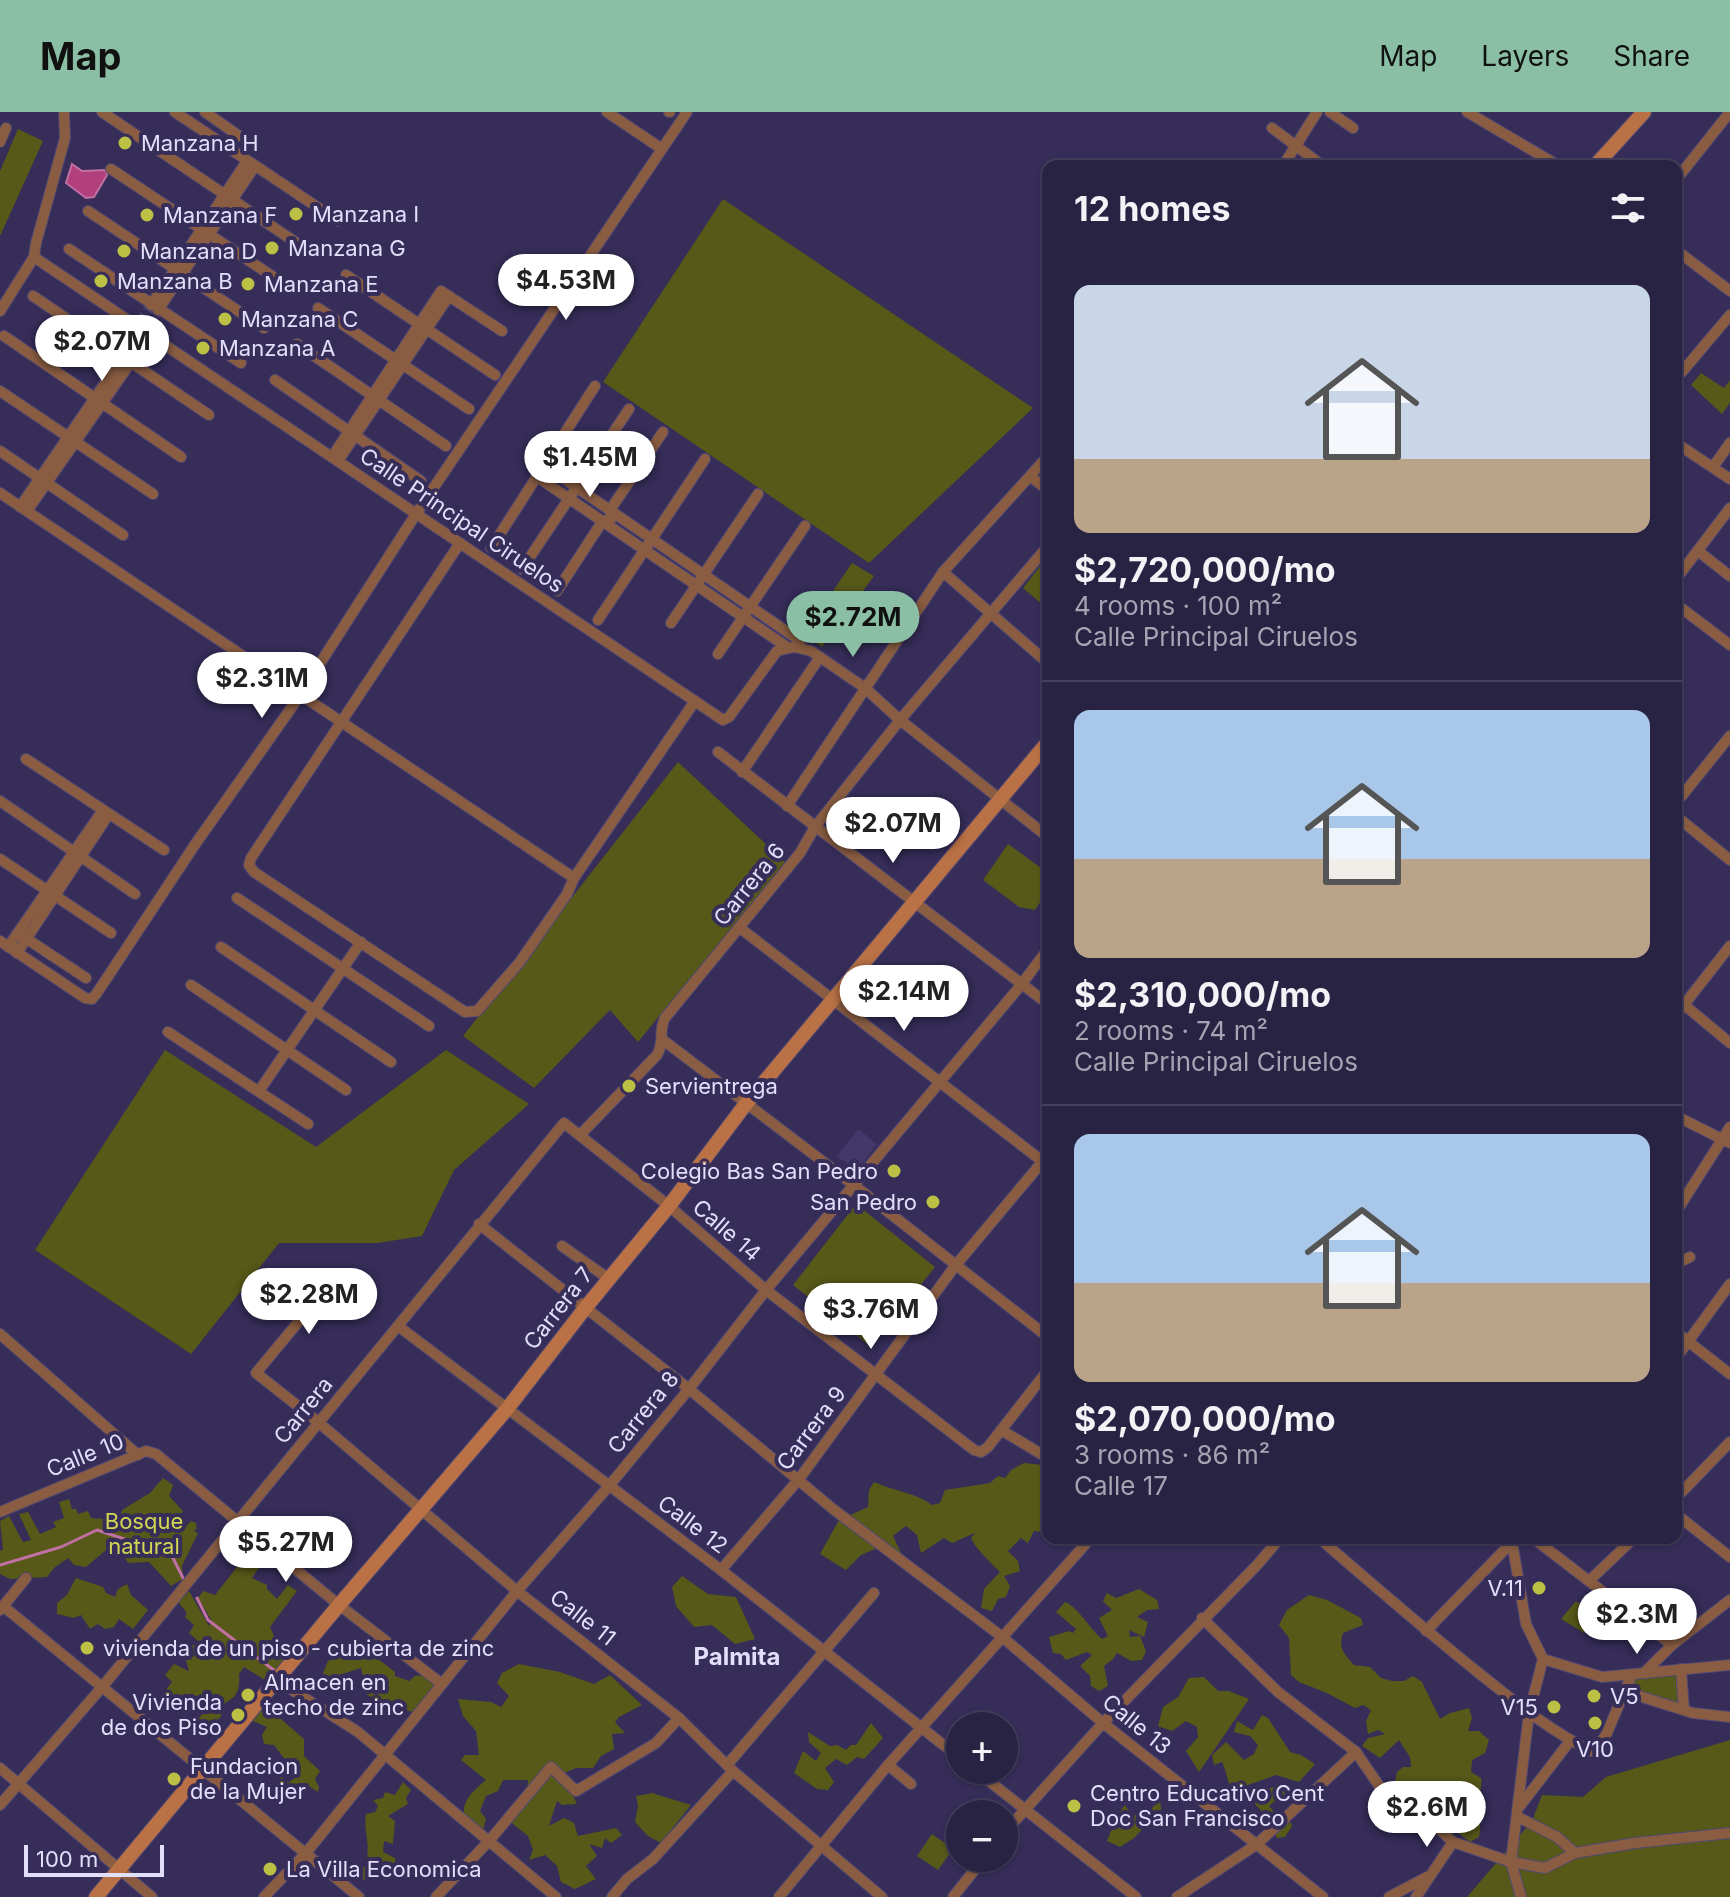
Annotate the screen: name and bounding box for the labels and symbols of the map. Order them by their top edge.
place label: Manzana H [141,130,259,156]
marker: Manzana H [116,134,134,152]
place label: Manzana I [312,201,419,227]
place label: Manzana F [163,202,277,228]
marker: Manzana I [287,205,305,223]
marker: Manzana F [138,206,156,224]
place label: Manzana G [288,235,406,261]
place label: Manzana D [140,238,257,264]
marker: Manzana G [263,239,281,257]
marker: Manzana D [115,242,133,260]
pin: $4.53M [501,254,631,322]
place label: Manzana B [117,268,233,294]
place label: Manzana E [264,271,379,297]
marker: Manzana B [92,272,110,290]
marker: Manzana E [239,275,257,293]
place label: Manzana C [241,306,358,332]
marker: Manzana C [216,310,234,328]
pin: $2.07M [37,315,167,383]
place label: Manzana A [219,335,335,361]
marker: Manzana A [194,339,212,357]
pin: $1.45M [525,431,655,499]
street label: Calle Principal Ciruelos [355,442,569,598]
pin: $2.72M [788,591,918,659]
pin: $2.31M [197,652,327,720]
pin: $2.07M [828,797,958,865]
street label: Carrera 6 [708,838,790,930]
pin: $2.14M [839,965,969,1033]
place label: Servientrega [645,1073,778,1099]
marker: Servientrega [620,1077,638,1095]
place label: Colegio Bas San Pedro [641,1158,878,1184]
marker: Colegio Bas San Pedro [885,1162,903,1180]
place label: San Pedro [810,1189,917,1215]
marker: San Pedro [924,1193,942,1211]
street label: Calle 14 [688,1194,766,1266]
street label: Carrera 7 [518,1262,598,1354]
pin: $2.28M [244,1268,374,1336]
pin: $3.76M [806,1283,936,1351]
street label: Carrera 8 [602,1366,684,1458]
street label: Carrera [268,1371,338,1449]
street label: Carrera 9 [771,1381,851,1475]
street label: Calle 10 [43,1428,127,1482]
street label: Calle 12 [653,1489,733,1559]
park label: Bosque natural [105,1508,183,1559]
pin: $5.27M [221,1516,351,1584]
place label: V.11 [1488,1575,1523,1601]
marker: V.11 [1530,1579,1548,1597]
street label: Calle 11 [545,1583,621,1651]
pin: $2.3M [1581,1588,1693,1656]
place label: vivienda de un piso - cubierta de zinc [103,1635,494,1661]
marker: vivienda de un piso - cubierta de zinc [78,1639,96,1657]
district label: Palmita [694,1642,780,1671]
place label: Almacen en techo de zinc [264,1669,404,1720]
place label: V5 [1610,1683,1639,1709]
marker: Almacen en techo de zinc [239,1686,257,1704]
marker: V5 [1585,1687,1603,1705]
place label: Vivienda de dos Piso [101,1689,222,1740]
street label: Calle 13 [1097,1689,1177,1759]
place label: V15 [1500,1694,1538,1720]
marker: V15 [1545,1698,1563,1716]
marker: Vivienda de dos Piso [229,1706,247,1724]
marker: V10 [1586,1714,1604,1732]
place label: V10 [1576,1736,1614,1762]
place label: Fundacion de la Mujer [190,1753,306,1804]
marker: Fundacion de la Mujer [165,1770,183,1788]
place label: Centro Educativo Cent Doc San Francisco [1090,1780,1324,1831]
pin: $2.6M [1371,1781,1483,1849]
marker: Centro Educativo Cent Doc San Francisco [1065,1797,1083,1815]
scale bar [24,1841,164,1877]
place label: La Villa Economica [286,1856,482,1882]
marker: La Villa Economica [261,1860,279,1878]

